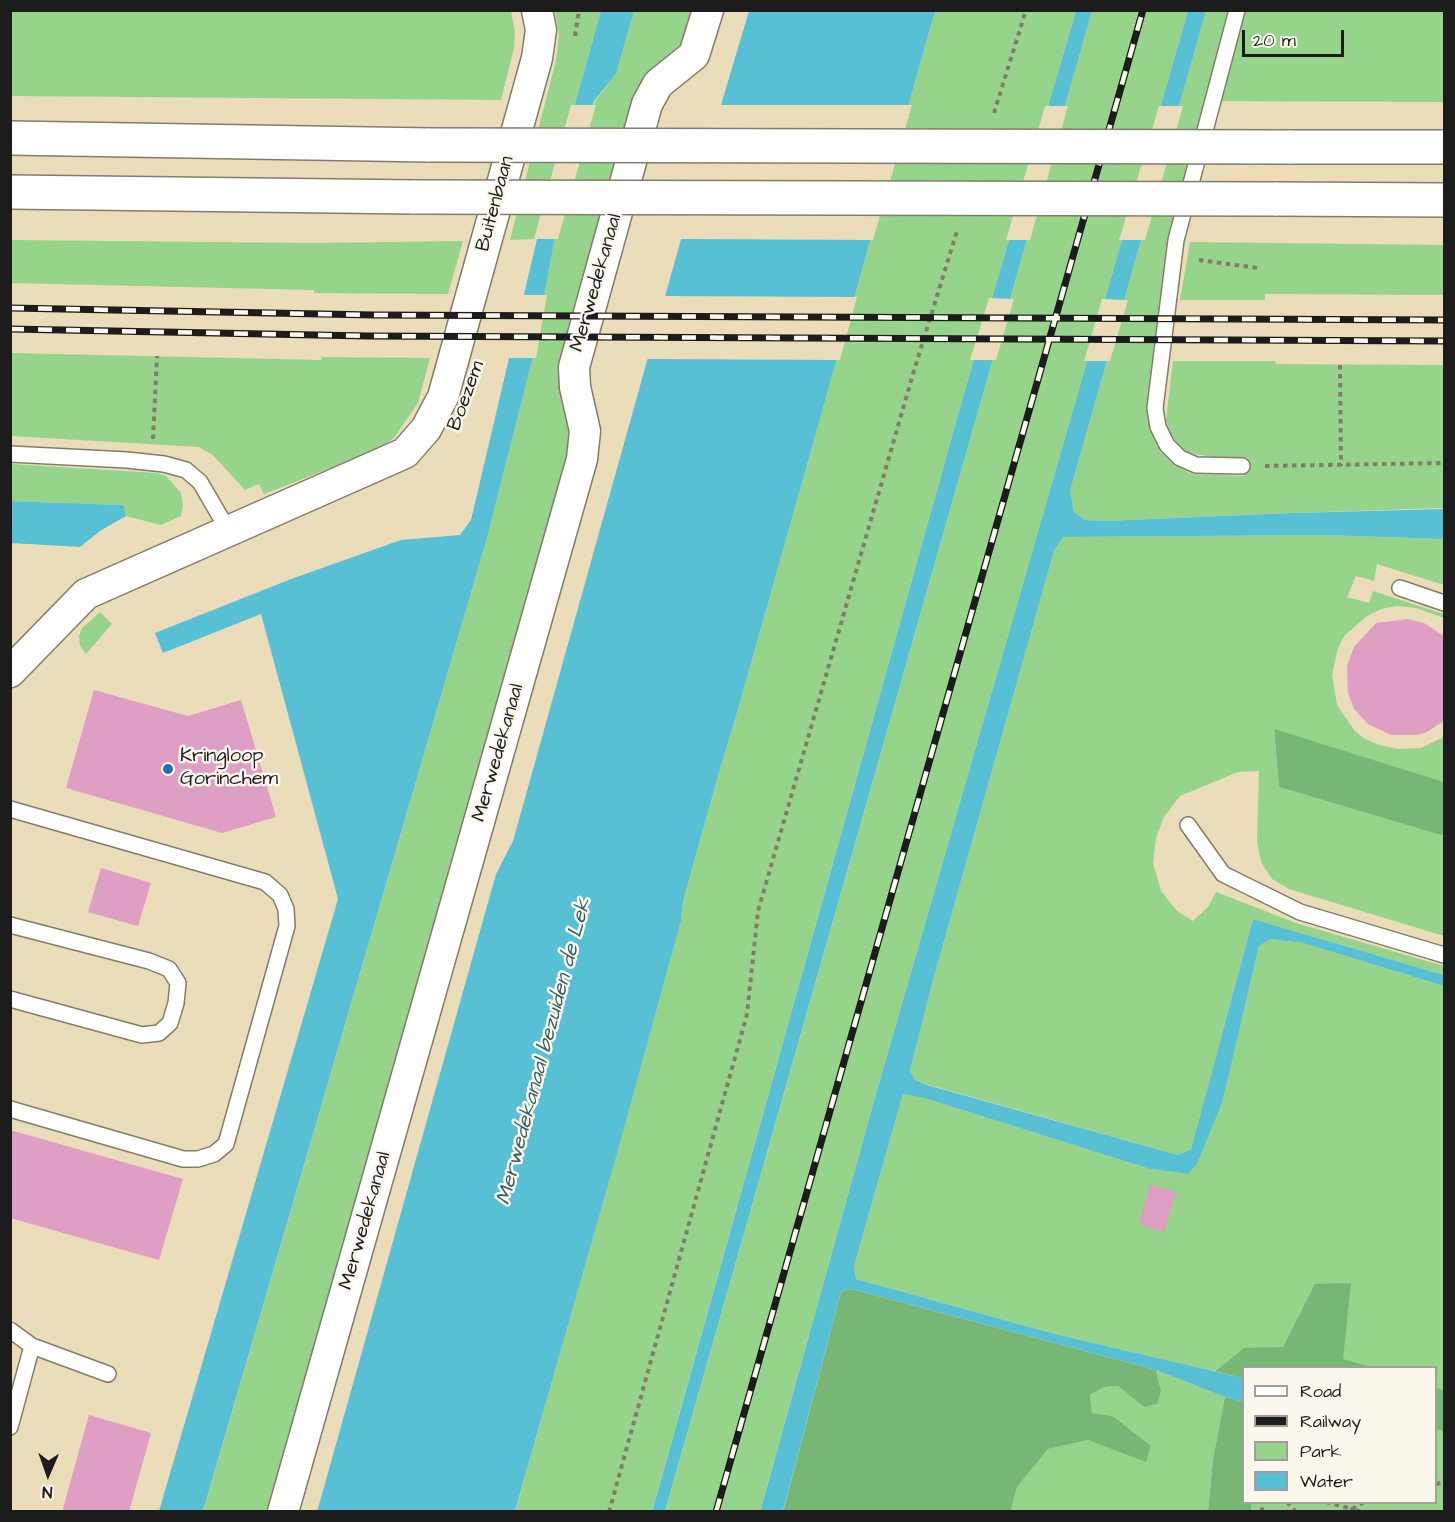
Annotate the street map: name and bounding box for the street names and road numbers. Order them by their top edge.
street label: Buitenbaan [472,154,520,254]
street label: Merwedekanaal [566,211,628,355]
street label: Boezem [443,358,491,434]
street label: Merwedekanaal [468,681,530,825]
street label: Merwedekanaal [335,1149,397,1293]

